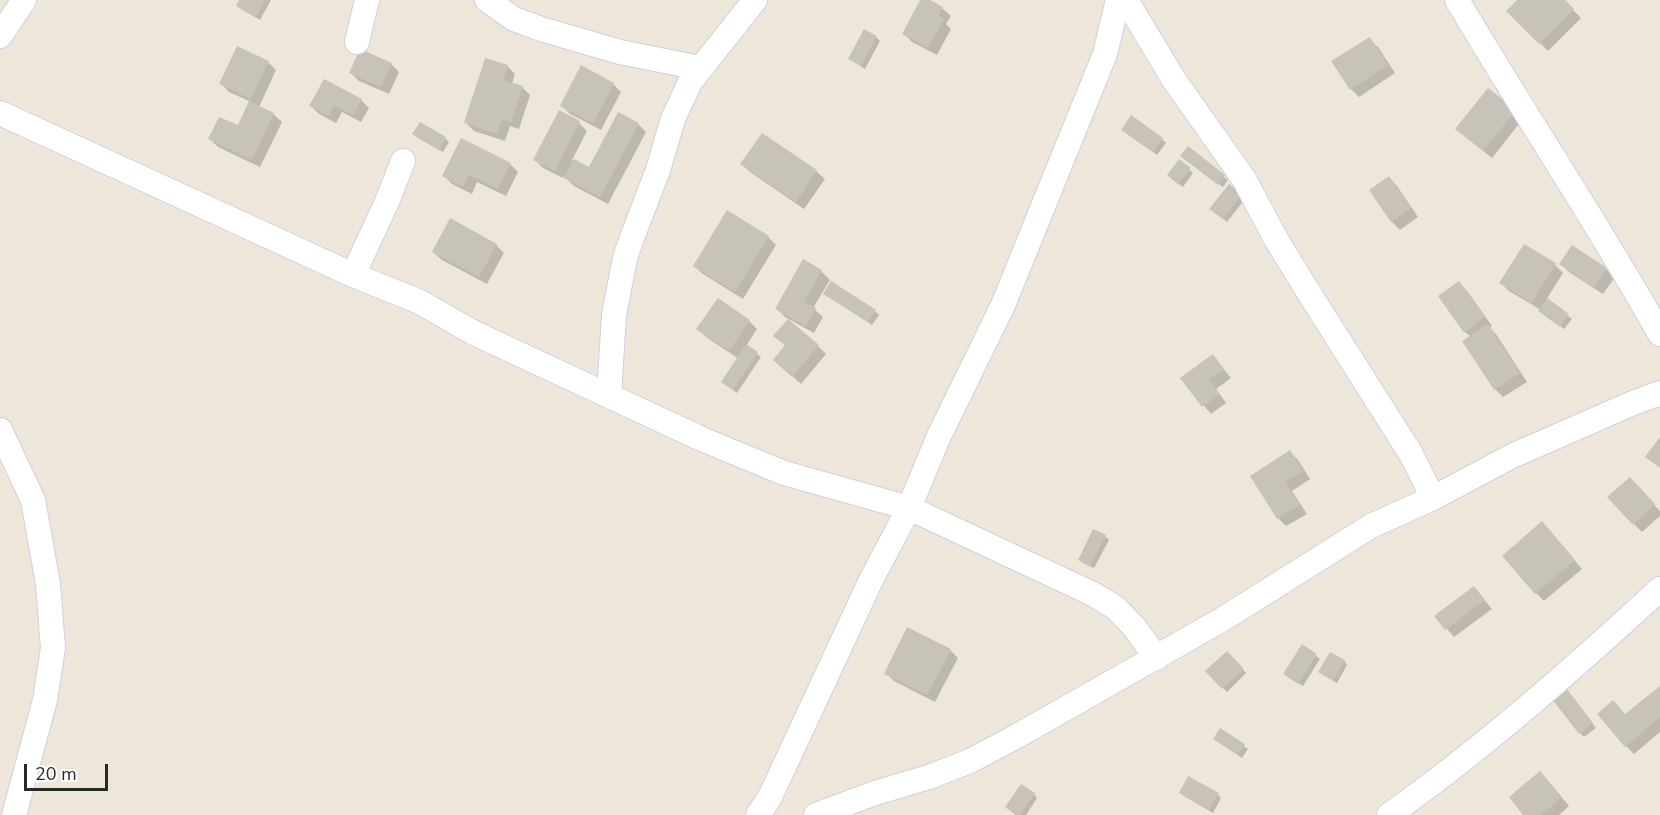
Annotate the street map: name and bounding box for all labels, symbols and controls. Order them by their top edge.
scale bar [27,752,111,790]
text: 20 m [35,762,77,786]

